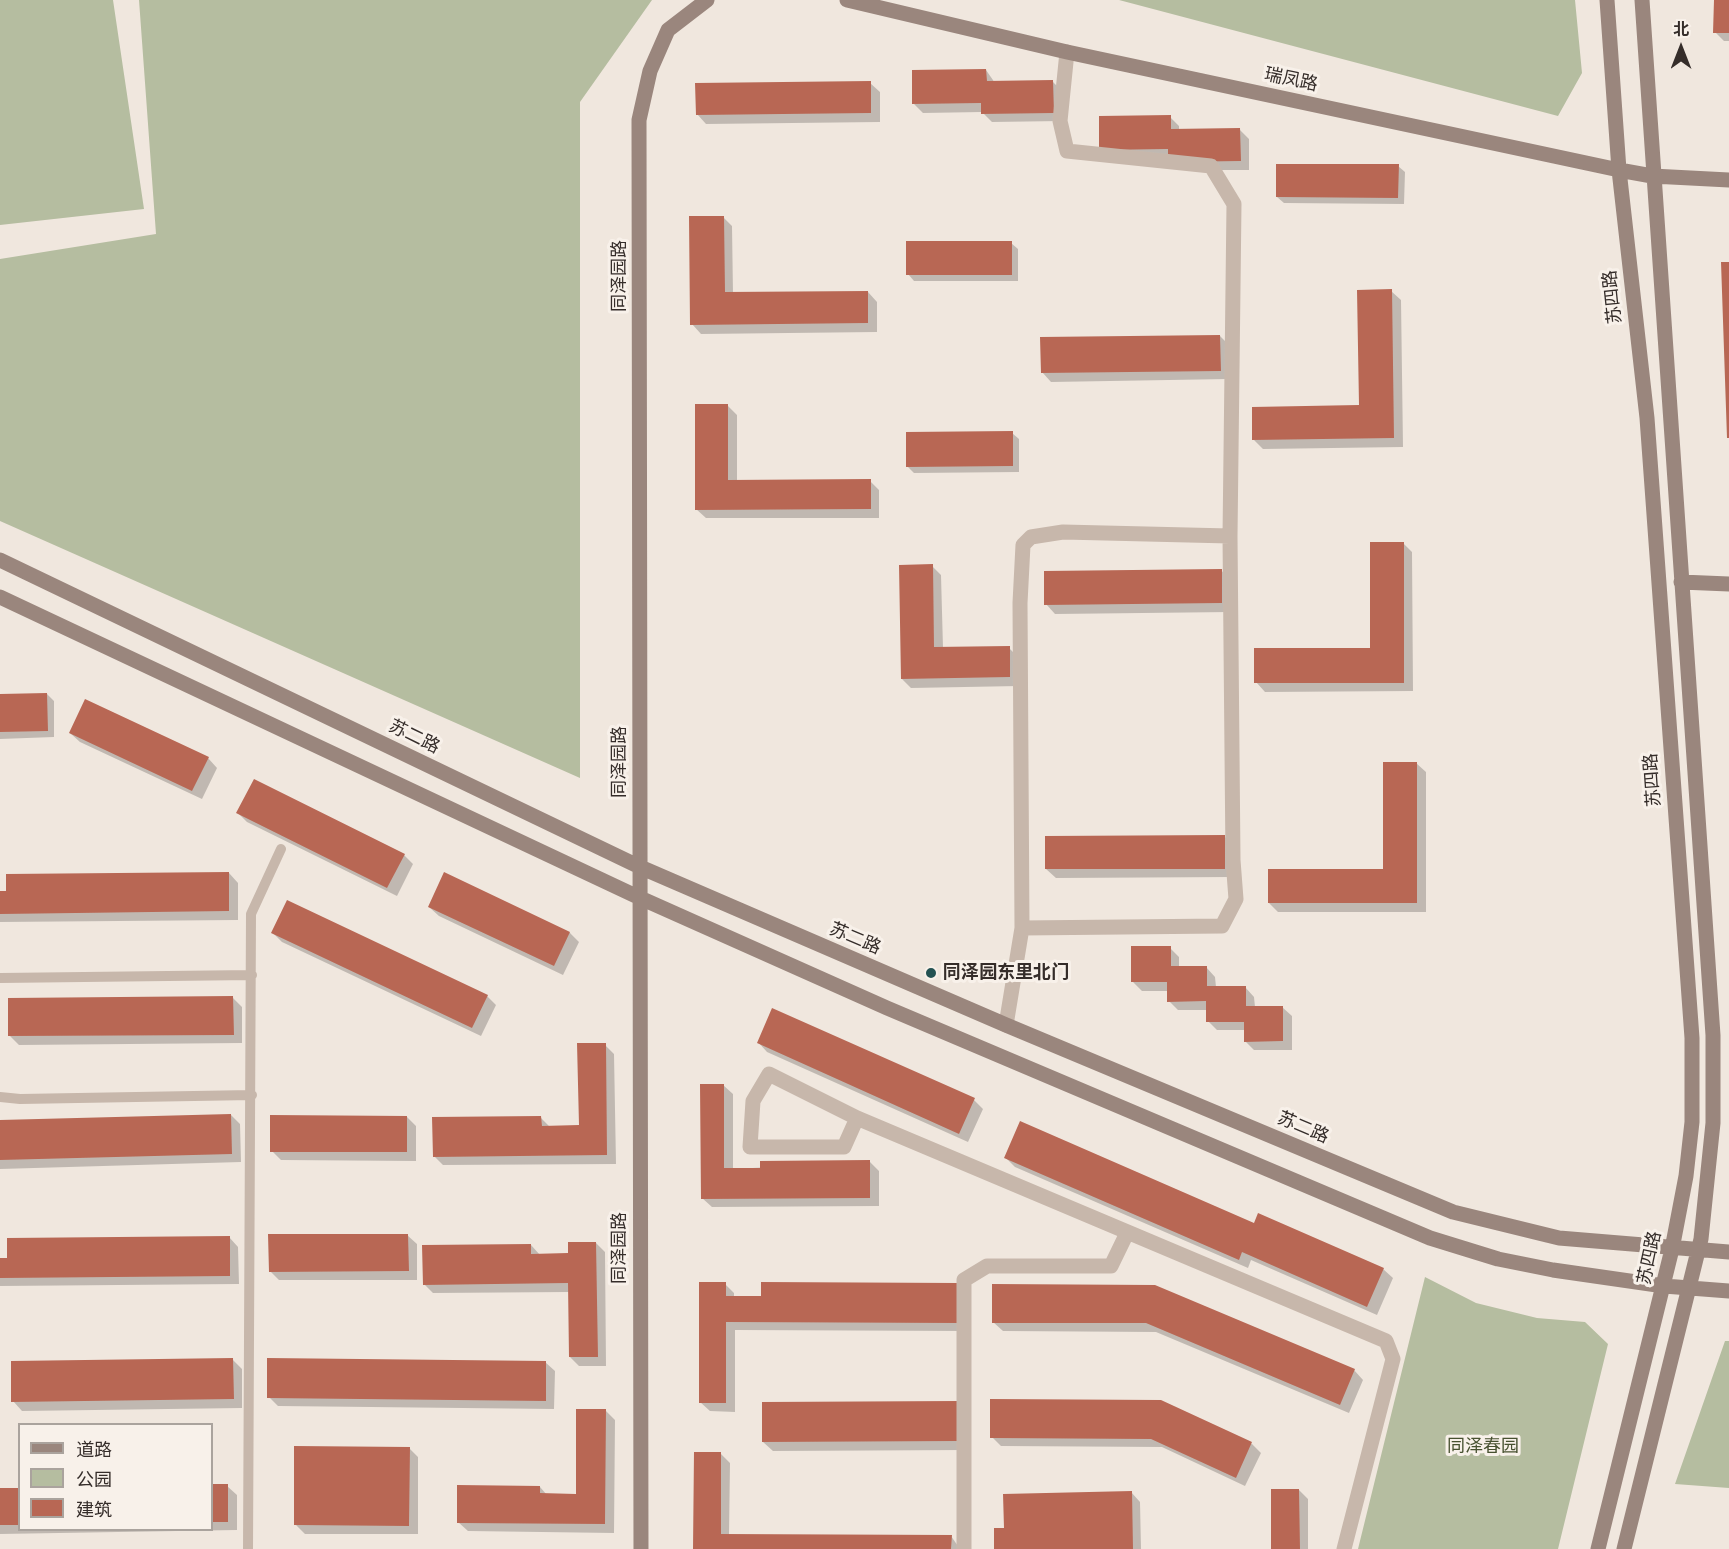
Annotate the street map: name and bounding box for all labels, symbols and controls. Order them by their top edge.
north arrow [1651,18,1711,78]
text: 北 [1673,21,1689,38]
street label: 瑞凤路 [1262,64,1320,96]
street label: 同泽园路 [609,240,631,312]
street label: 苏四路 [1599,269,1627,325]
street label: 苏二路 [385,715,443,759]
street label: 同泽园路 [609,726,631,798]
street label: 苏四路 [1640,752,1666,808]
street label: 苏二路 [826,919,884,959]
place label: 同泽园东里北门 [943,962,1069,984]
marker: 同泽园东里北门 [924,966,938,980]
street label: 苏二路 [1274,1108,1332,1148]
street label: 同泽园路 [609,1212,631,1284]
street label: 苏四路 [1634,1229,1666,1287]
legend [18,1423,213,1531]
park label: 同泽春园 [1447,1436,1519,1458]
text: 道路 [76,1440,112,1460]
text: 公园 [76,1470,112,1490]
text: 建筑 [76,1500,112,1520]

